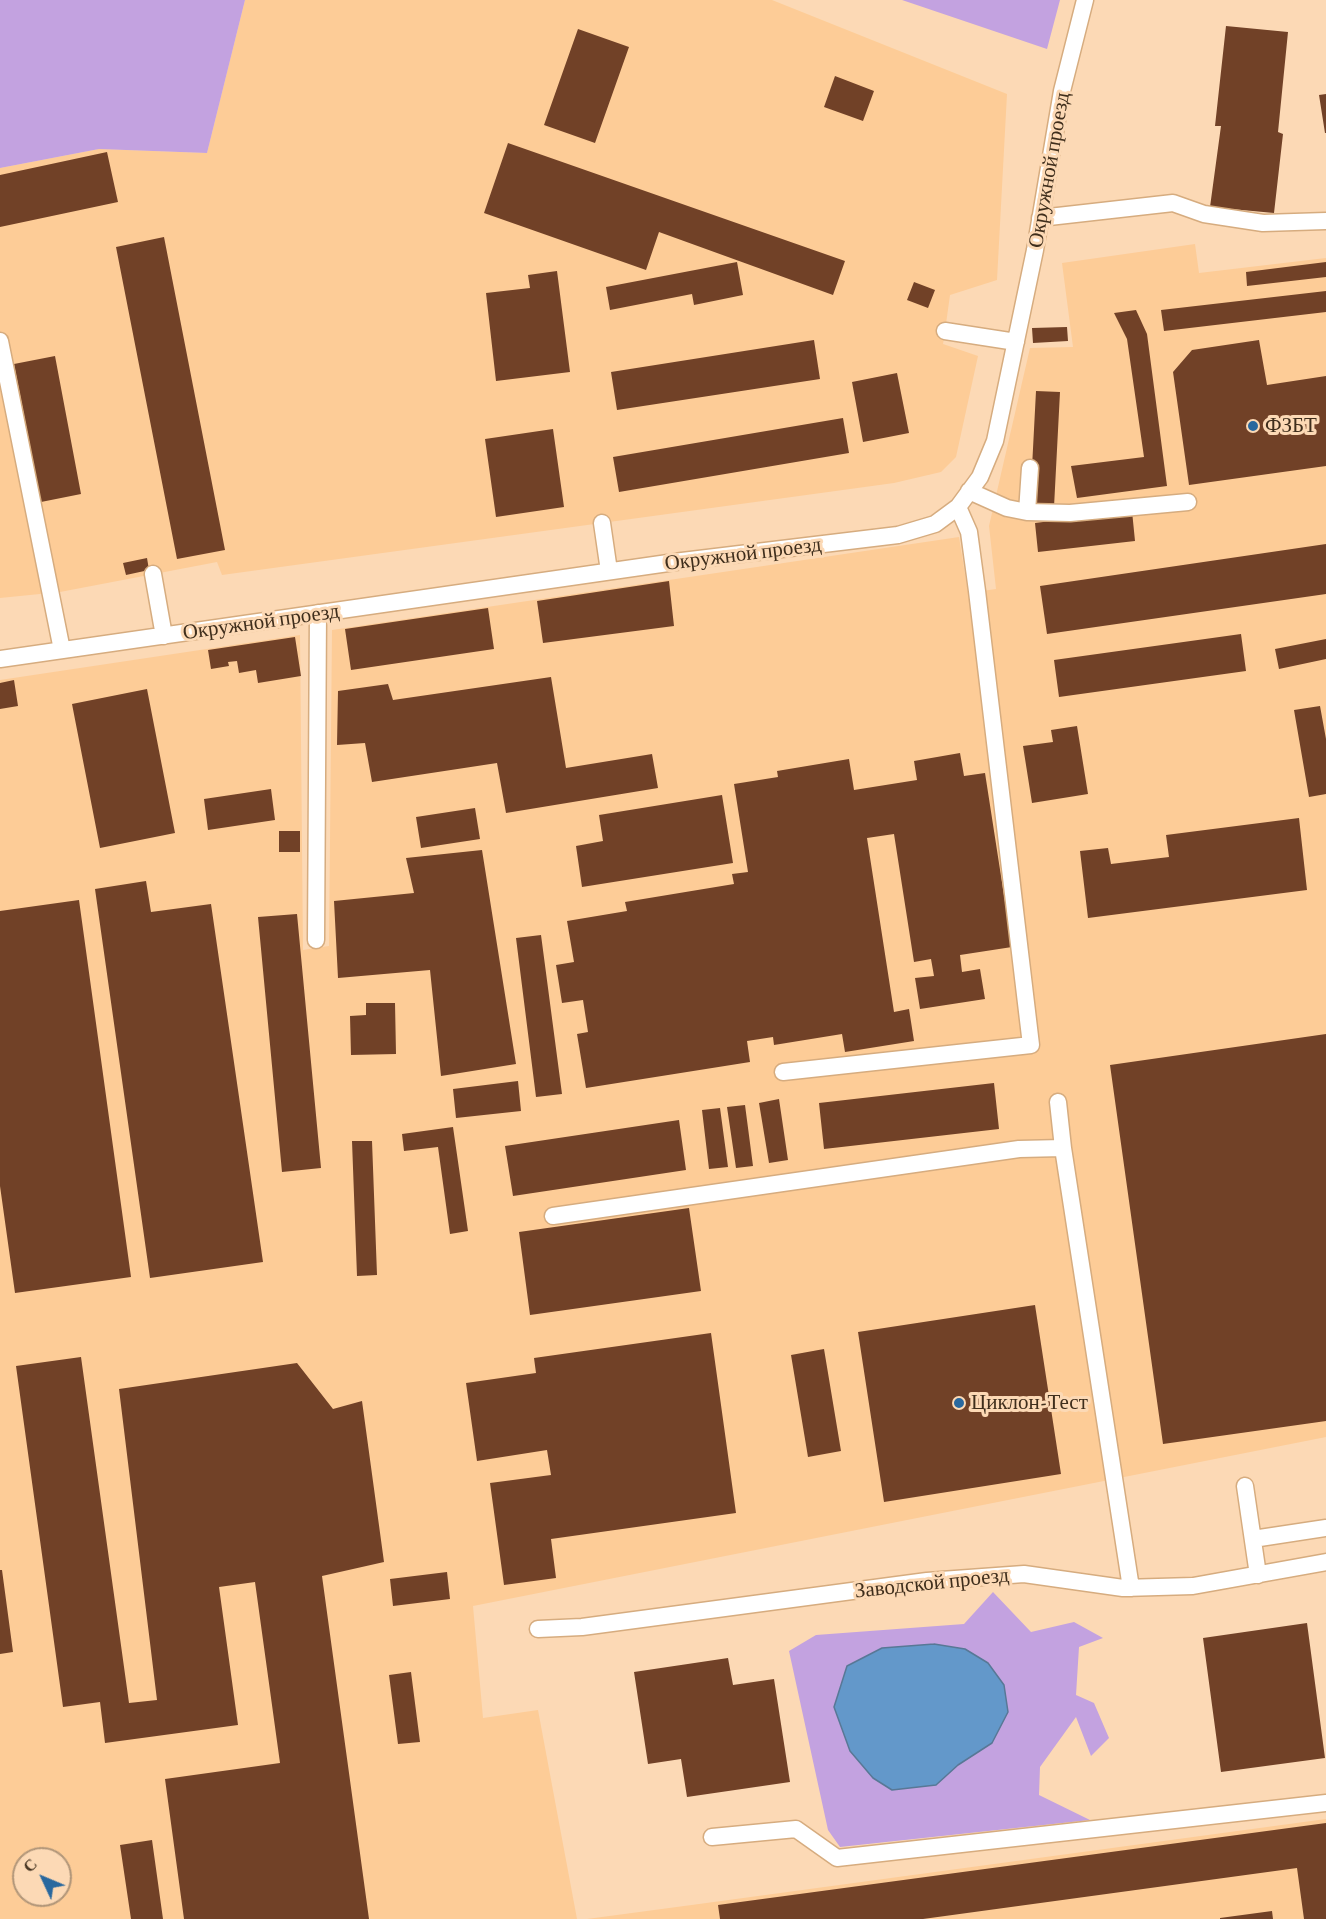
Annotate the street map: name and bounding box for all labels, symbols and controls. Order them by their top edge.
street label: Окружной проезд [1023,90,1075,250]
place label: ФЗБТ [1265,413,1317,439]
marker: ФЗБТ [1246,419,1260,433]
street label: Окружной проезд [663,532,823,576]
street label: Окружной проезд [181,599,341,645]
place label: Циклон-Тест [971,1390,1088,1416]
marker: Циклон-Тест [952,1396,966,1410]
street label: Заводской проезд [854,1562,1010,1604]
north arrow [12,1847,72,1907]
text: С [20,1855,40,1876]

